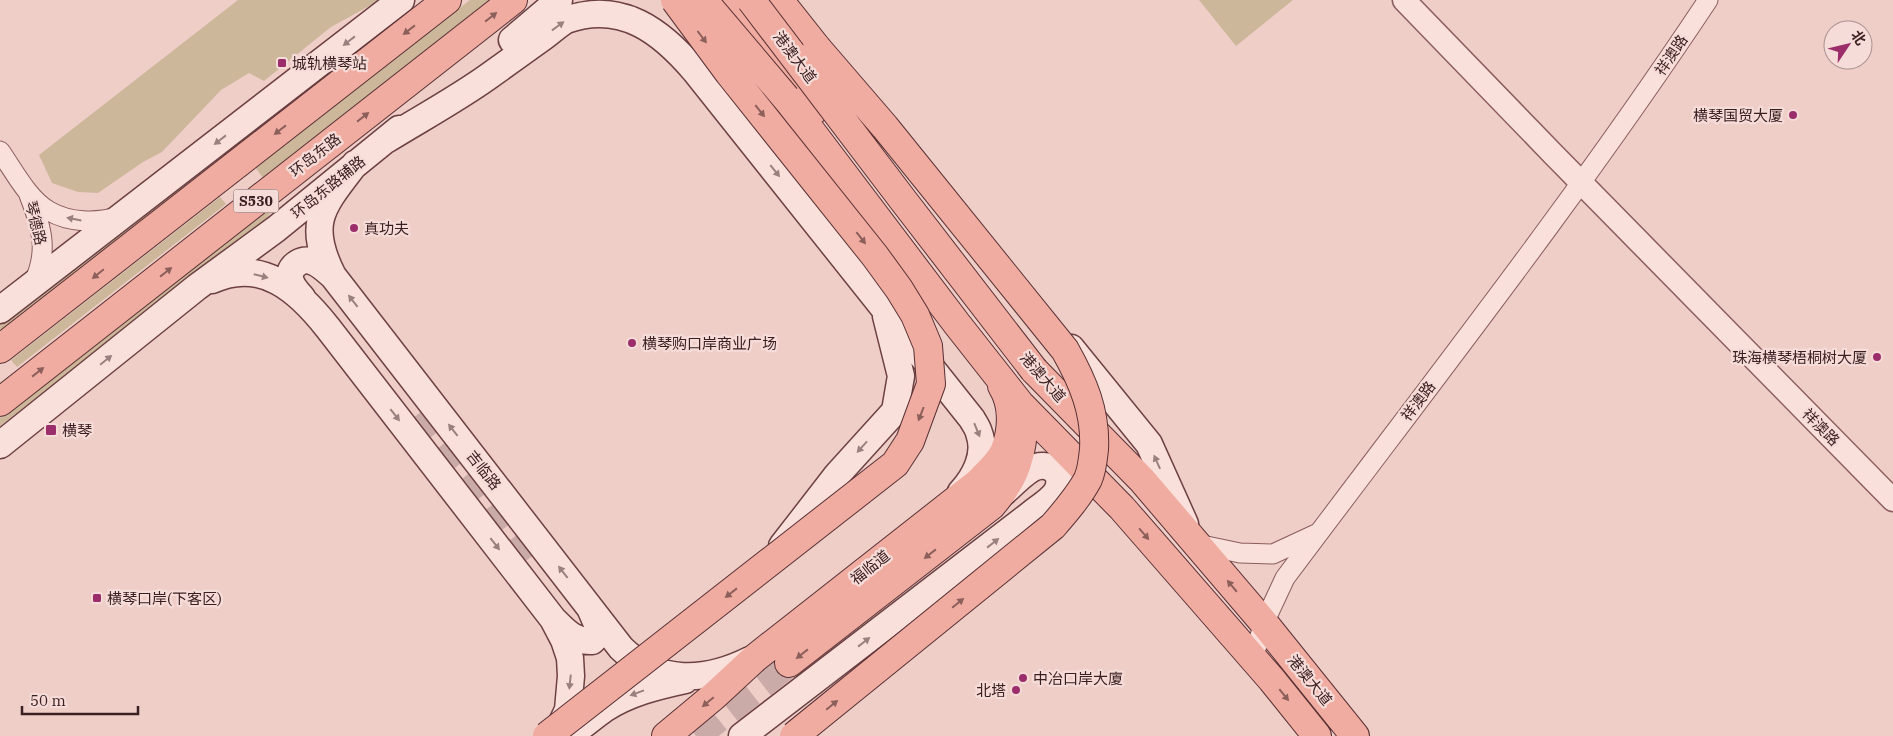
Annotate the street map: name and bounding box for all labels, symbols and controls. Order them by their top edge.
one-way arrow [484,12,498,22]
north arrow [1823,20,1873,70]
one-way arrow [551,21,565,31]
one-way arrow [402,25,416,35]
street label: 港澳大道 [769,27,821,87]
text: 北 [1847,27,1870,48]
one-way arrow [696,30,707,43]
street label: 祥澳路 [1651,31,1691,79]
one-way arrow [343,35,356,46]
place label: 城轨横琴站 [292,54,367,73]
marker: 城轨横琴站 [276,57,288,69]
one-way arrow [754,104,765,117]
place label: 横琴国贸大厦 [1693,106,1783,125]
marker: 横琴国贸大厦 [1787,109,1799,121]
one-way arrow [356,112,369,123]
one-way arrow [274,124,287,135]
street label: 环岛东路 [286,129,344,181]
one-way arrow [213,135,227,145]
street label: 环岛东路辅路 [287,151,369,223]
one-way arrow [770,164,781,177]
road number: S530 [234,190,278,212]
street label: 琴德路 [21,199,51,247]
one-way arrow [67,215,82,223]
place label: 真功夫 [364,219,409,238]
marker: 真功夫 [348,222,360,234]
one-way arrow [856,231,866,245]
one-way arrow [159,266,172,277]
one-way arrow [92,268,105,279]
one-way arrow [253,272,268,280]
one-way arrow [348,294,358,308]
place label: 横琴购口岸商业广场 [642,334,777,353]
marker: 横琴购口岸商业广场 [626,337,638,349]
street label: 港澳大道 [1016,348,1070,406]
place label: 珠海横琴梧桐树大厦 [1732,348,1867,367]
marker: 珠海横琴梧桐树大厦 [1871,351,1883,363]
one-way arrow [100,355,113,366]
one-way arrow [31,366,44,377]
street label: 祥澳路 [1397,377,1439,425]
street label: 祥澳路 [1798,404,1844,450]
one-way arrow [917,407,925,422]
one-way arrow [390,408,401,421]
place label: 横琴 [62,421,92,440]
marker: 横琴 [44,423,58,437]
one-way arrow [973,423,981,438]
one-way arrow [447,424,458,437]
one-way arrow [857,440,868,453]
street label: 吉临路 [463,446,505,494]
one-way arrow [1152,455,1160,469]
one-way arrow [1138,528,1149,540]
one-way arrow [489,537,500,550]
one-way arrow [986,538,1000,548]
street label: 福临道 [846,546,894,588]
one-way arrow [924,548,937,559]
one-way arrow [557,566,568,579]
one-way arrow [1227,580,1238,593]
one-way arrow [725,587,738,598]
place label: 横琴口岸(下客区) [107,589,222,608]
marker: 横琴口岸(下客区) [91,592,103,604]
one-way arrow [952,598,964,609]
one-way arrow [857,637,870,648]
one-way arrow [796,648,809,659]
street label: 港澳大道 [1284,651,1336,709]
place label: 中冶口岸大廈 [1033,669,1123,688]
marker: 中冶口岸大廈 [1017,672,1029,684]
one-way arrow [566,675,574,691]
place label: 北塔 [976,681,1006,700]
scale bar [22,684,139,716]
marker: 北塔 [1010,684,1022,696]
one-way arrow [1279,688,1290,701]
one-way arrow [629,689,644,697]
text: 50 m [30,691,66,710]
one-way arrow [701,696,714,707]
one-way arrow [825,700,838,711]

